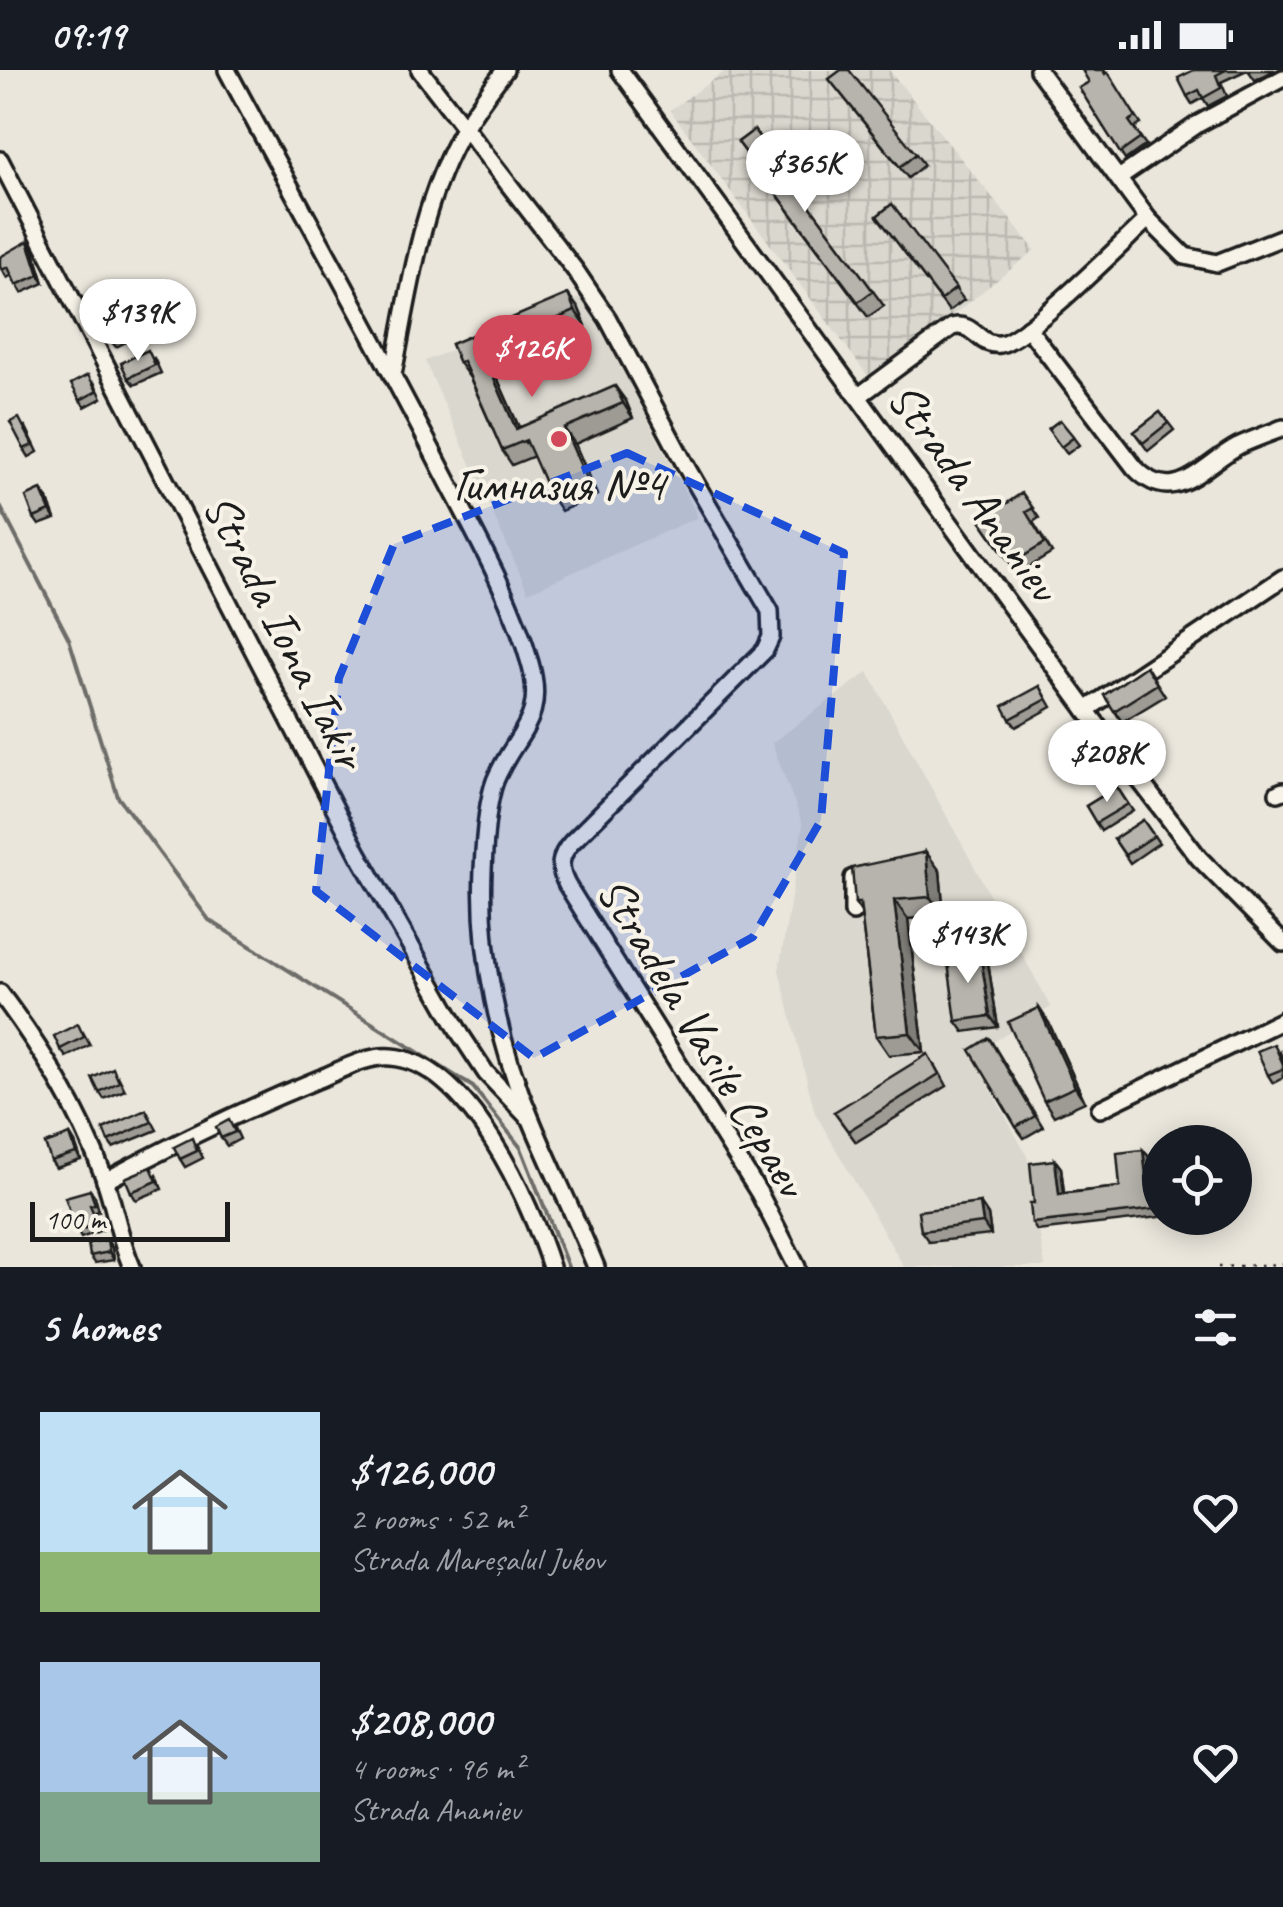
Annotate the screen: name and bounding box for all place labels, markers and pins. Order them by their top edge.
pin: $365K [735,130,875,215]
pin: $139K [68,279,208,364]
pin: $126K [462,315,602,400]
marker: Гимназия №4 [548,428,570,450]
place label: Гимназия №4 [453,454,669,514]
pin: $208K [1037,720,1177,805]
pin: $143K [898,901,1038,986]

